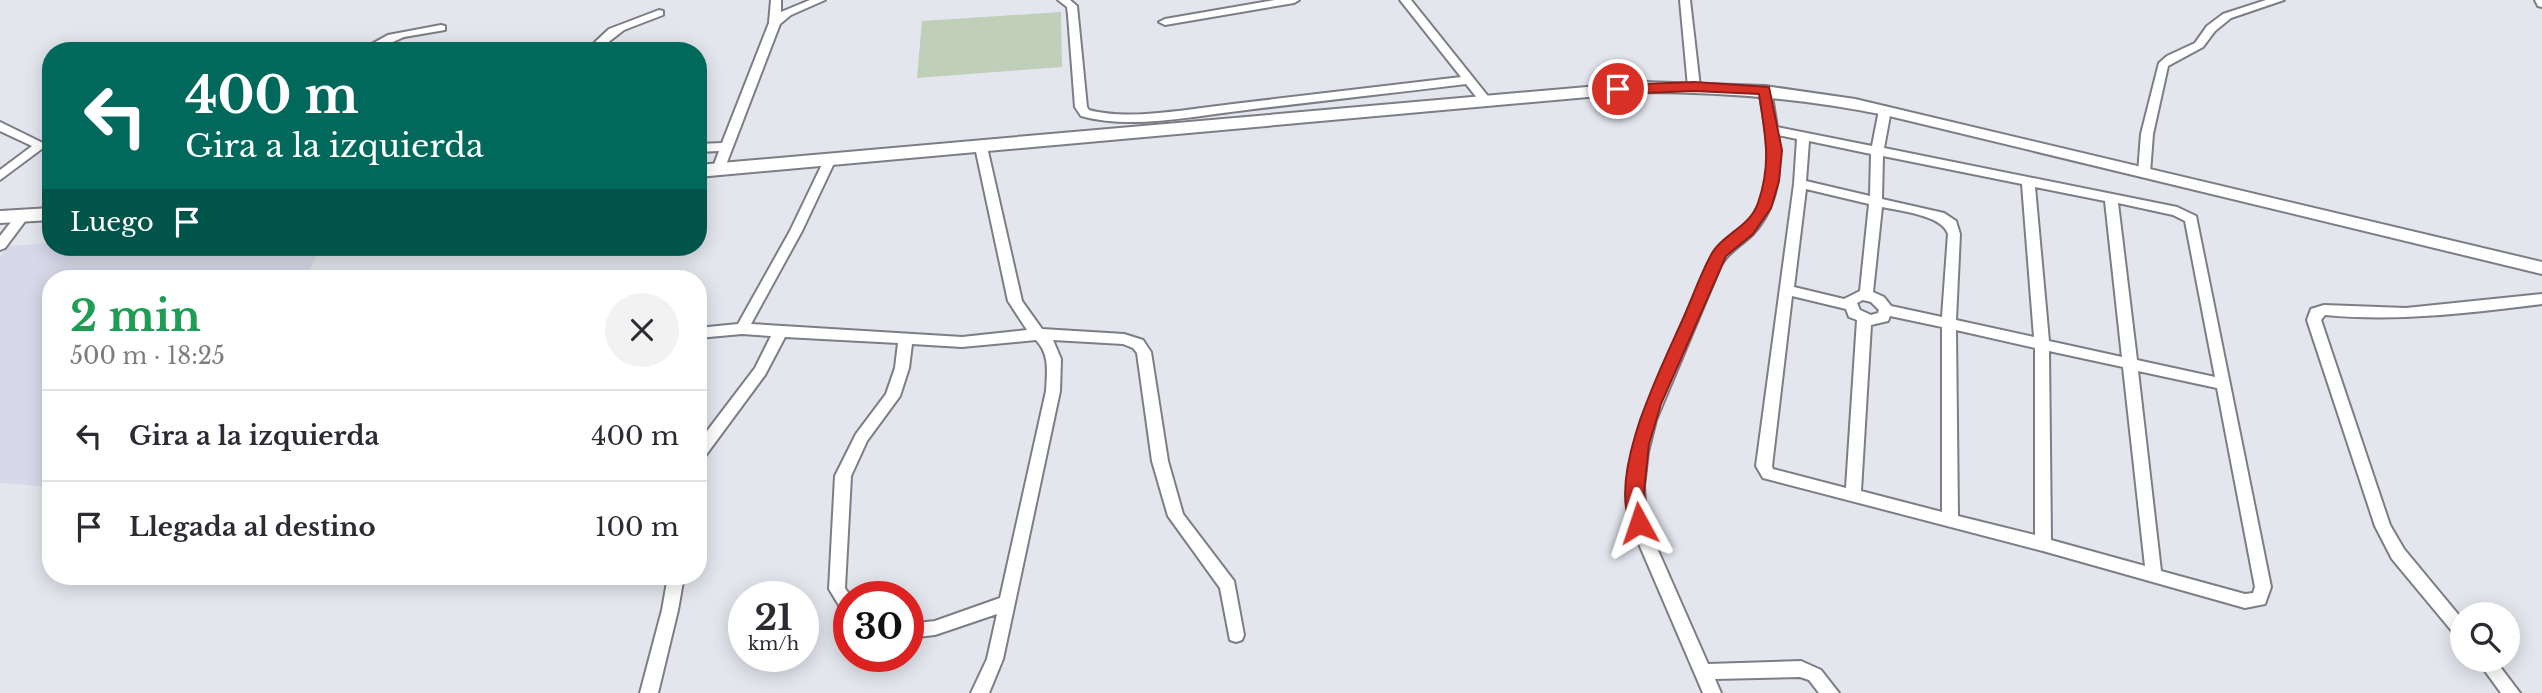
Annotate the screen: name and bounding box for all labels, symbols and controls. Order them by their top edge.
pin [1588,59,1648,119]
text: 400 m [185,65,359,126]
icon: left [70,70,161,161]
icon: arrive [1599,70,1637,108]
text: Gira a la izquierda [185,126,484,166]
icon: arrive [168,203,206,241]
text: Luego [70,206,154,238]
text: 2 min [70,290,201,342]
button: close [605,293,679,367]
text: 500 m · 18:25 [70,342,225,370]
icon: left [70,417,108,455]
text: Gira a la izquierda [129,420,379,452]
text: 400 m [591,420,679,452]
position arrow [1602,486,1676,560]
icon: arrive [70,508,108,546]
text: Llegada al destino [129,511,376,543]
text: 100 m [595,511,679,543]
speed limit sign: 30 [833,581,924,672]
text: 21 [754,596,793,639]
map controls [2450,602,2520,672]
button: search [2450,602,2520,672]
text: km/h [748,633,799,655]

